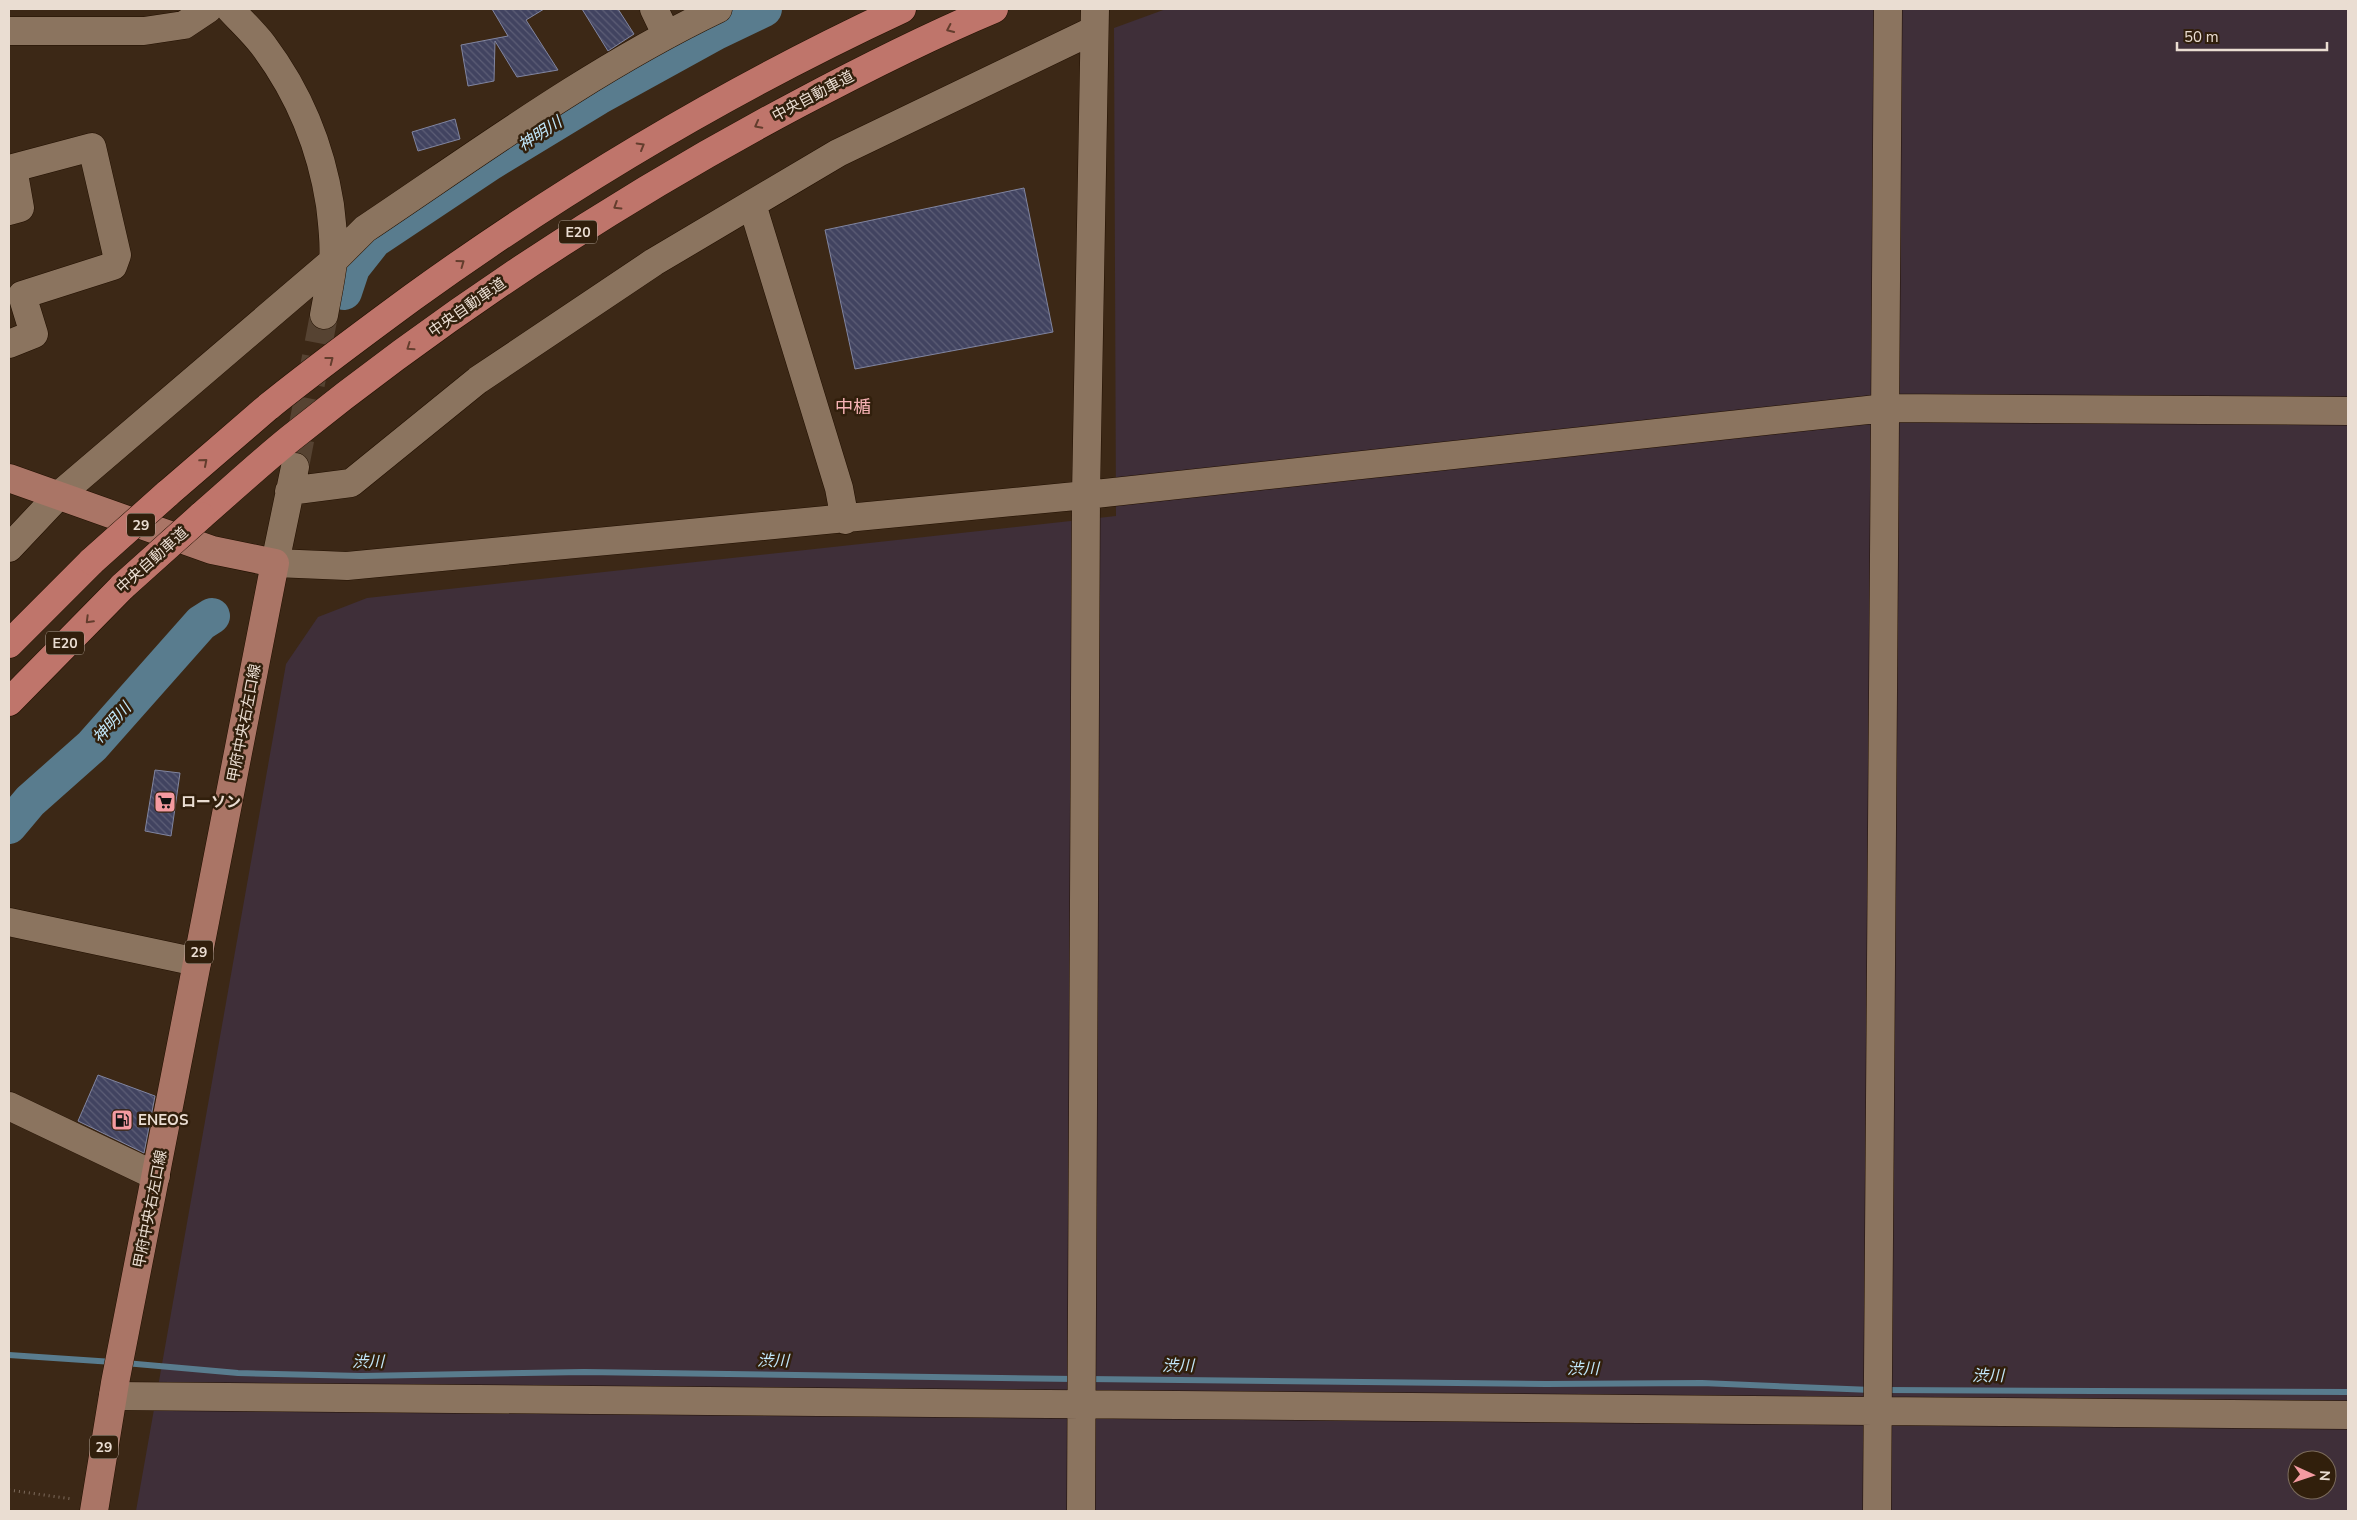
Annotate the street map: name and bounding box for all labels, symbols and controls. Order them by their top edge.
scale bar [2177,20,2327,52]
one-way arrow [946,23,955,33]
text: 50 m [2184,27,2219,47]
street label: 中央自動車道 [769,66,857,126]
water label: 神明川 [514,111,568,156]
one-way arrow [754,119,763,129]
one-way arrow [636,143,645,153]
one-way arrow [614,200,623,210]
road number: E20 [559,220,597,243]
one-way arrow [455,260,465,269]
street label: 中央自動車道 [424,273,510,341]
one-way arrow [406,341,416,350]
one-way arrow [324,357,333,365]
district label: 中楯 [835,395,871,419]
one-way arrow [199,459,208,468]
road number: 29 [127,514,155,536]
street label: 中央自動車道 [112,522,192,598]
one-way arrow [86,614,95,623]
road number: E20 [46,632,84,654]
street label: 甲府中央右左口線 [223,662,265,784]
water label: 神明川 [88,696,138,748]
supermarket icon: ローソン [153,790,177,814]
place label: ローソン [181,792,241,812]
road number: 29 [185,940,213,964]
fuel station icon: ENEOS [110,1108,134,1132]
place label: ENEOS [138,1110,188,1130]
street label: 甲府中央右左口線 [129,1148,171,1270]
water label: 渋川 [757,1350,791,1372]
water label: 渋川 [352,1351,386,1373]
water label: 渋川 [1162,1355,1196,1377]
water label: 渋川 [1567,1358,1601,1380]
water label: 渋川 [1972,1365,2006,1387]
road number: 29 [90,1435,118,1458]
north arrow [2287,1450,2337,1500]
text: N [2315,1470,2334,1481]

